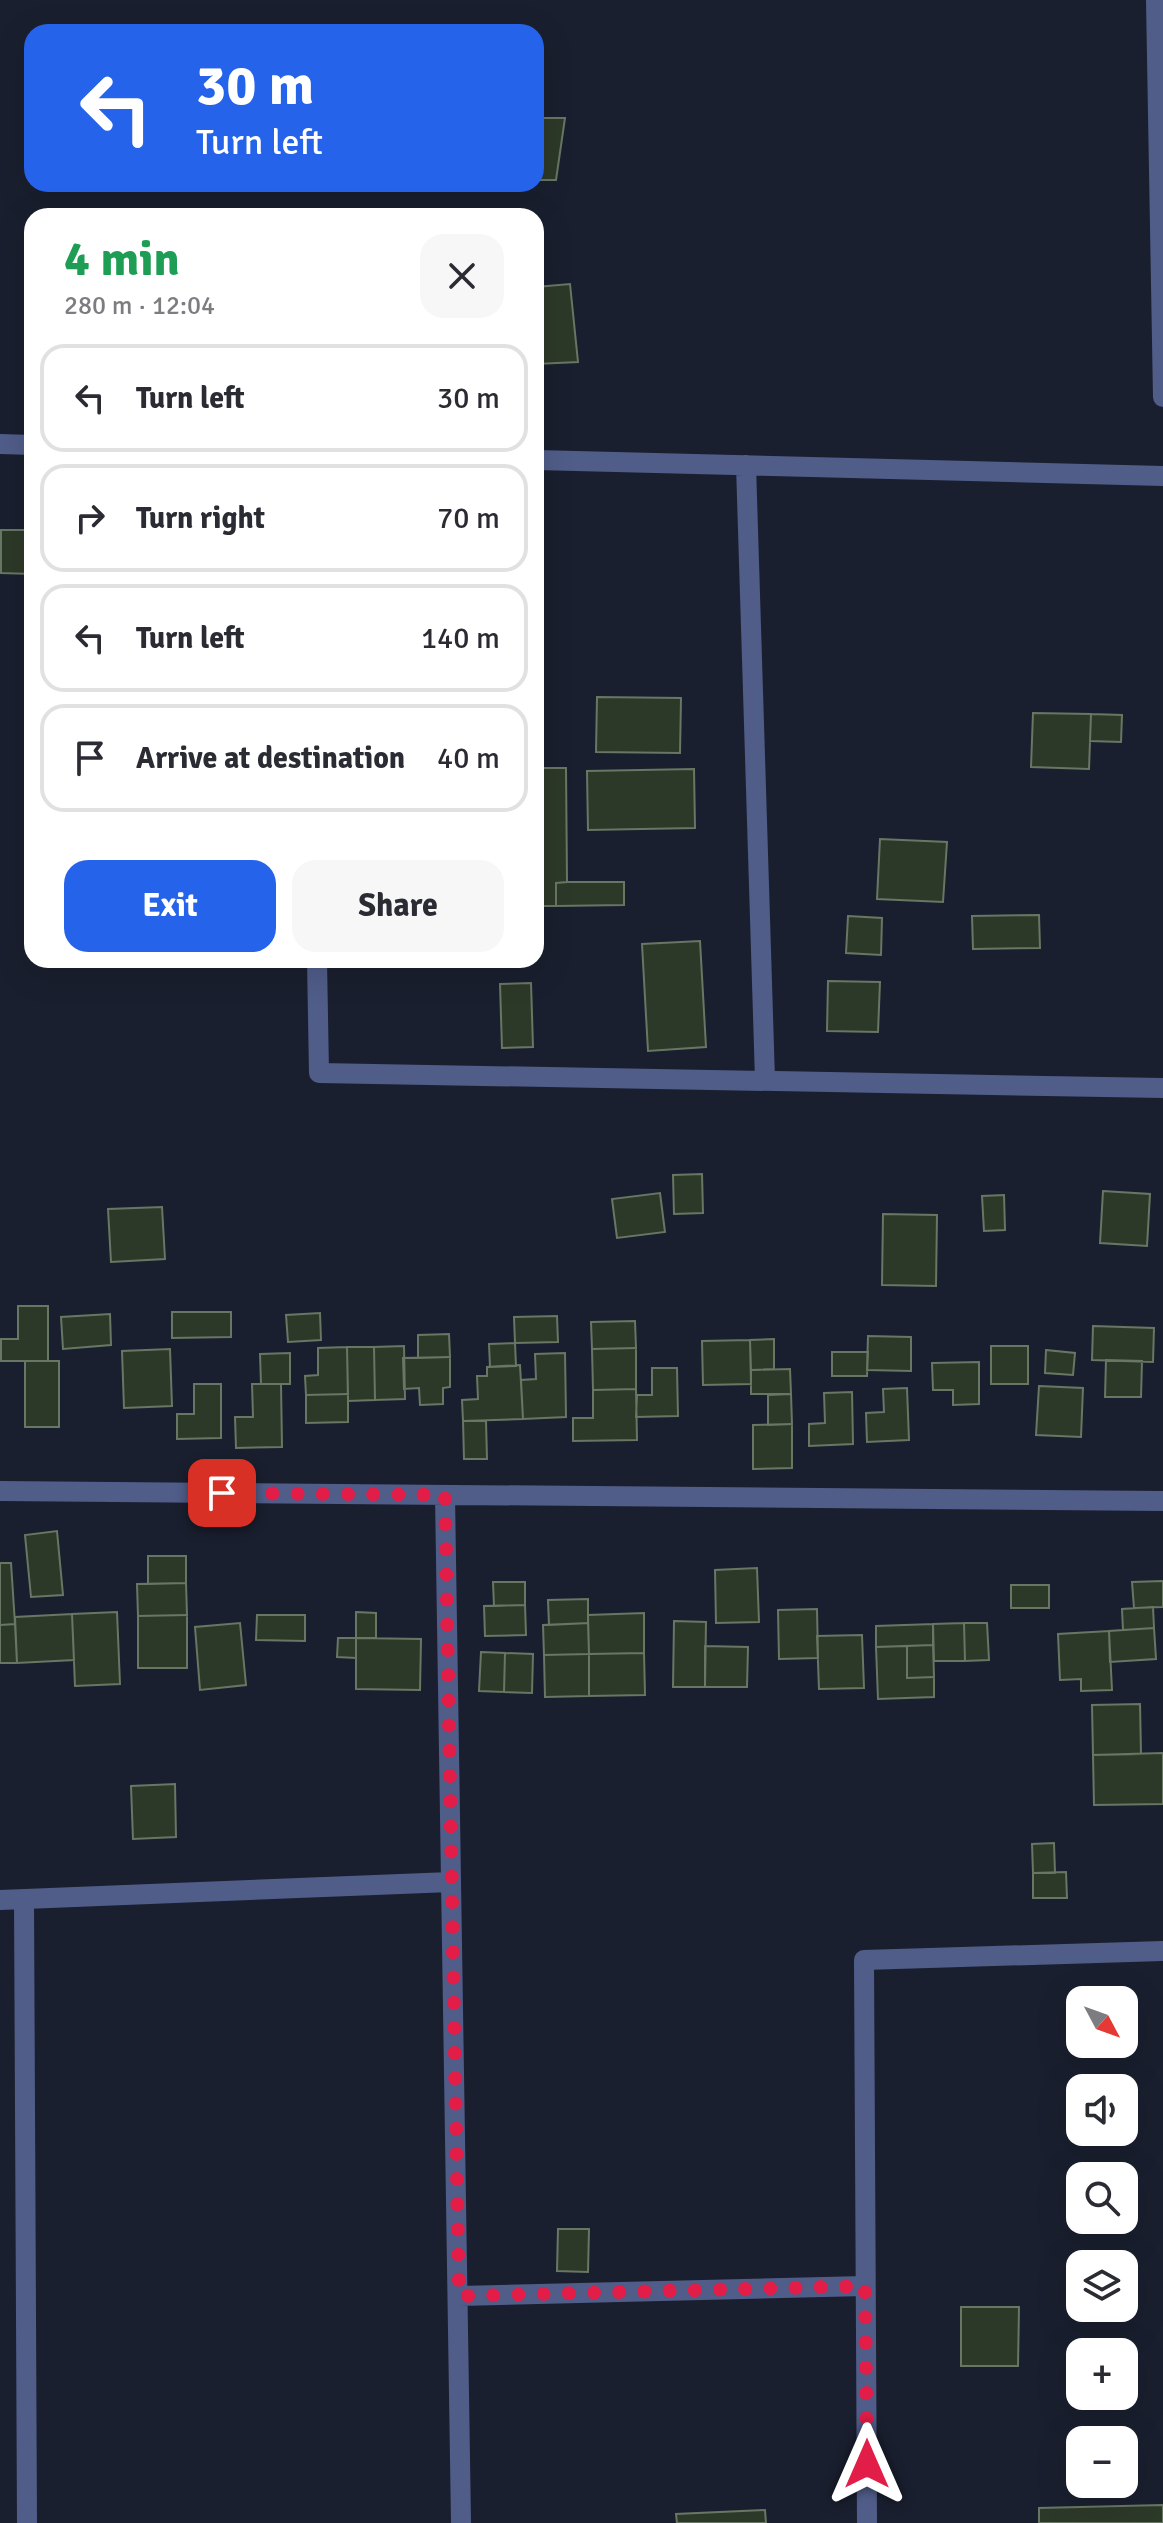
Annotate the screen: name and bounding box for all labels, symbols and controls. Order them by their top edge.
text: 30 m [196,51,314,120]
icon: left [64,56,168,160]
text: Turn left [196,120,323,165]
text: 4 min [64,230,180,289]
button: close [420,234,504,318]
text: 280 m · 12:04 [64,290,215,322]
icon: left [68,376,112,420]
text: Turn left [136,380,245,417]
text: 30 m [437,380,500,417]
icon: right [68,496,112,540]
text: Turn right [136,500,265,537]
text: 70 m [437,500,500,537]
icon: left [68,616,112,660]
text: Turn left [136,620,245,657]
text: 140 m [421,620,500,657]
icon: arrive [68,736,112,780]
text: Arrive at destination [136,740,405,777]
text: 40 m [437,740,500,777]
button: Exit [64,860,276,952]
button: Share [292,860,504,952]
pin [188,1459,256,1527]
icon: arrive [200,1471,244,1515]
north arrow [1066,1986,1138,2058]
map controls [1066,1986,1138,2498]
button: sound [1066,2074,1138,2146]
button: search [1066,2162,1138,2234]
button: layers [1066,2250,1138,2322]
button: + [1066,2338,1138,2410]
position arrow [825,2422,909,2506]
button: − [1066,2426,1138,2498]

